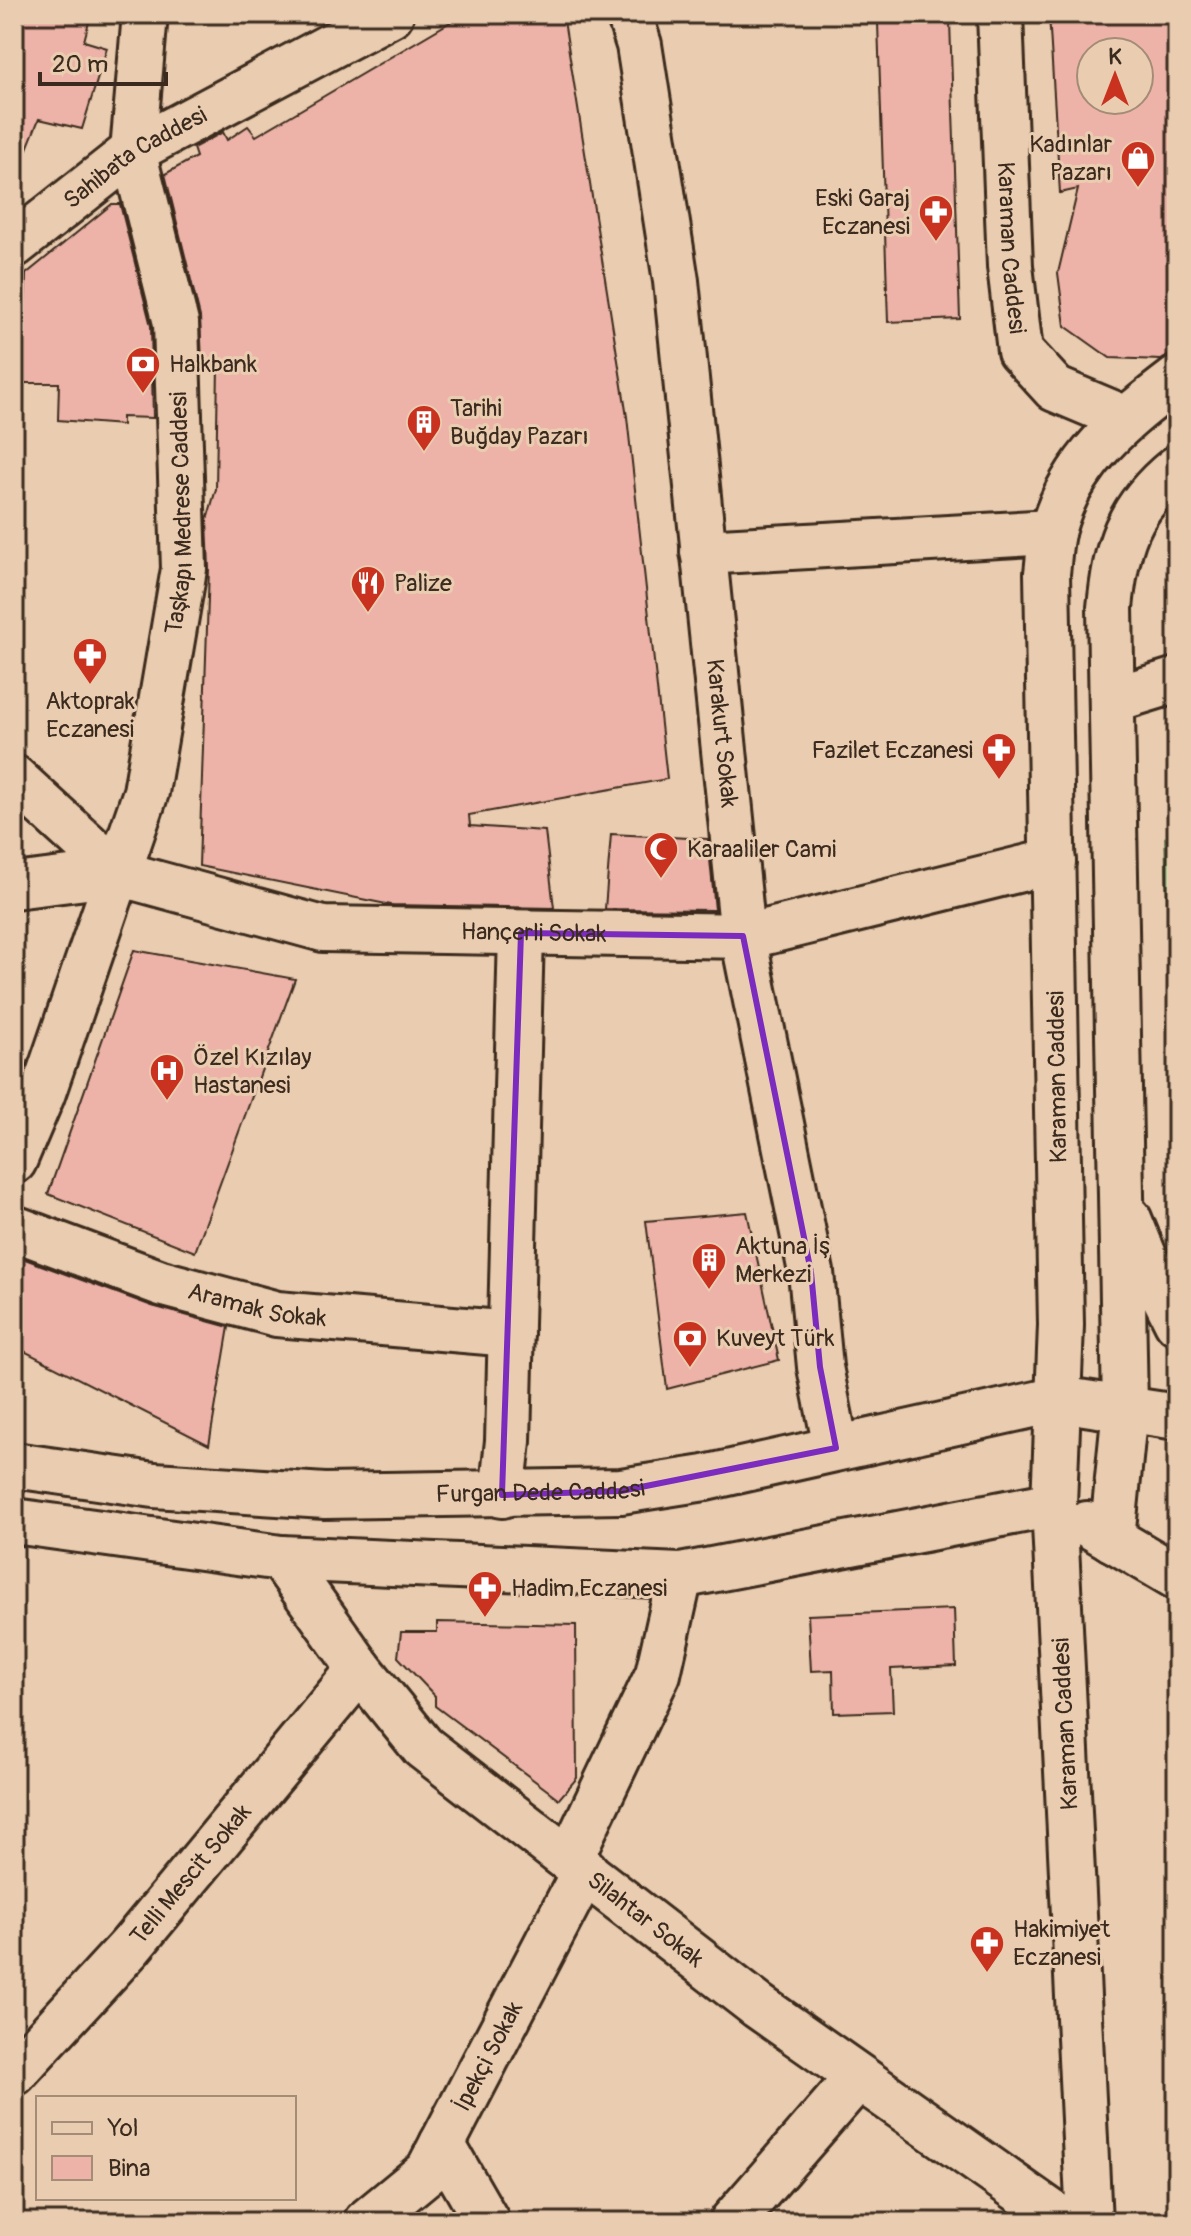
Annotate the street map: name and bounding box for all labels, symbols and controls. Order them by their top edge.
scale bar [40,36,166,86]
north arrow [1075,36,1155,116]
text: K [1108,43,1122,71]
text: 20 m [52,50,108,79]
street label: Sahibata Caddesi [58,101,212,215]
place label: Kadınlar Pazarı [1029,130,1112,187]
shop icon: Kadınlar Pazarı [1119,139,1157,189]
street label: Karaman Caddesi [991,161,1032,335]
place label: Eski Garaj Eczanesi [815,184,910,241]
pharmacy icon: Eski Garaj Eczanesi [917,193,955,243]
bank icon: Halkbank [124,345,162,395]
place label: Halkbank [169,350,257,379]
street label: Taşkapı Medrese Caddesi [159,391,199,636]
place label: Tarihi Buğday Pazarı [450,394,589,451]
building icon: Tarihi Buğday Pazarı [405,403,443,453]
restaurant icon: Palize [349,564,387,614]
place label: Palize [394,569,452,598]
pharmacy icon: Aktoprak Eczanesi [71,636,109,686]
street label: Karakurt Sokak [700,658,744,809]
place label: Aktoprak Eczanesi [45,687,135,744]
pharmacy icon: Fazilet Eczanesi [980,731,1018,781]
place label: Fazilet Eczanesi [812,736,973,765]
mosque icon: Karaaliler Cami [642,830,680,880]
place label: Karaaliler Cami [687,835,836,864]
street label: Hançerli Sokak [461,917,607,949]
street label: Karaman Caddesi [1041,991,1074,1163]
place label: Özel Kızılay Hastanesi [193,1043,311,1100]
hospital icon: Özel Kızılay Hastanesi [148,1052,186,1102]
place label: Aktuna İş Merkezi [735,1232,830,1289]
building icon: Aktuna İş Merkezi [690,1241,728,1291]
street label: Aramak Sokak [185,1277,328,1333]
bank icon: Kuveyt Türk [671,1319,709,1369]
place label: Kuveyt Türk [716,1324,835,1353]
street label: Furgan Dede Caddesi [435,1474,647,1509]
pharmacy icon: Hadim Eczanesi [466,1569,504,1619]
place label: Hadim Eczanesi [511,1574,667,1603]
street label: Karaman Caddesi [1047,1637,1084,1811]
street label: Telli Mescit Sokak [124,1798,257,1951]
street label: Silahtar Sokak [581,1866,709,1974]
place label: Hakimiyet Eczanesi [1013,1915,1111,1972]
pharmacy icon: Hakimiyet Eczanesi [968,1924,1006,1974]
street label: İpekçi Sokak [448,1996,529,2116]
legend [36,2096,296,2200]
text: Yol [107,2114,138,2143]
text: Bina [108,2154,150,2183]

